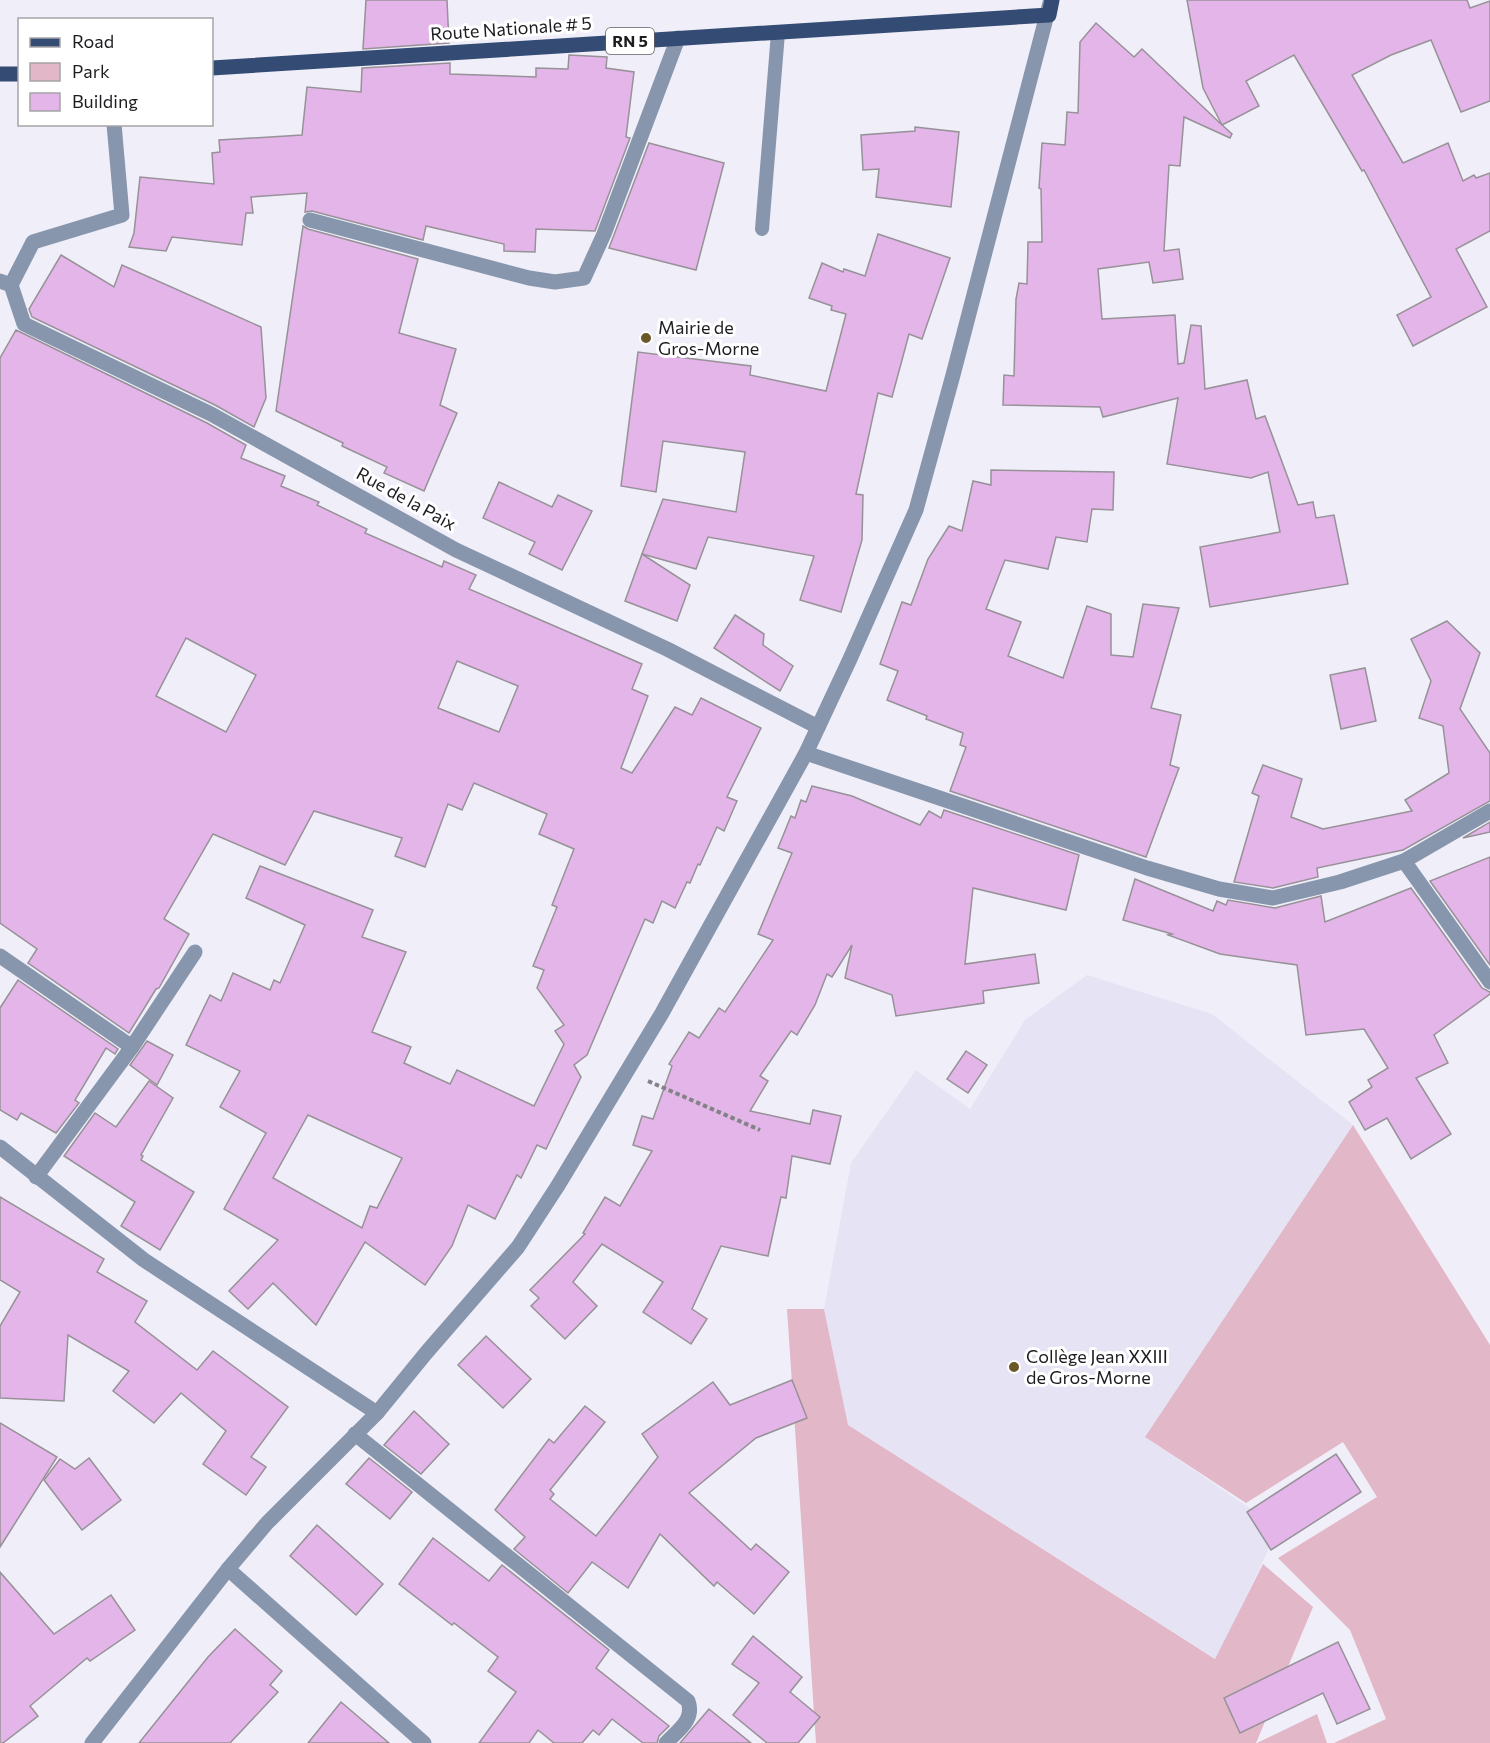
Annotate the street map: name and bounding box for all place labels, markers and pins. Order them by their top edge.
place label: Mairie de Gros-Morne [658,316,759,359]
marker: Mairie de Gros-Morne [639,331,653,345]
place label: Collège Jean XXIII de Gros-Morne [1026,1345,1168,1388]
marker: Collège Jean XXIII de Gros-Morne [1007,1360,1021,1374]

